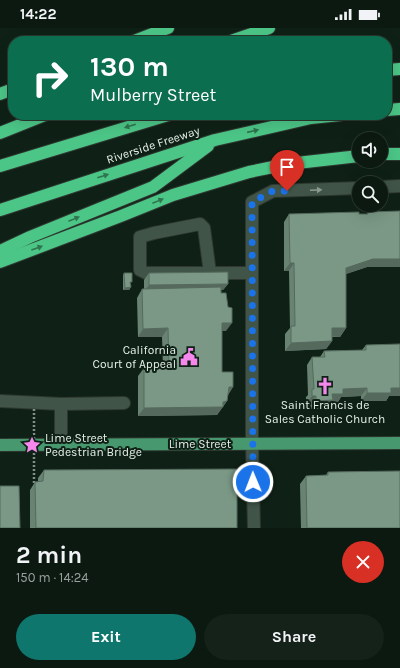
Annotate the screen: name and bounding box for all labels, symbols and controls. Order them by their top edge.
text: 14:22 [20,5,56,23]
text: 130 m [90,50,169,83]
icon: right [24,52,76,104]
text: Mulberry Street [90,84,216,106]
street label: Riverside Freeway [105,123,202,167]
one-way arrow [124,123,136,129]
one-way arrow [247,128,260,134]
map controls [352,132,388,212]
button: sound [352,132,388,168]
pin [270,150,304,191]
icon: arrive [276,156,298,178]
one-way arrow [98,172,110,178]
button: search [352,176,388,212]
one-way arrow [310,186,322,193]
one-way arrow [152,198,164,204]
one-way arrow [69,215,81,221]
one-way arrow [31,244,43,250]
place label: California Court of Appeal [93,343,176,371]
public building icon: California Court of Appeal [179,347,199,367]
church icon: Saint Francis de Sales Catholic Church [315,376,335,396]
place label: Saint Francis de Sales Catholic Church [265,398,385,426]
place label: Lime Street Pedestrian Bridge [45,431,142,459]
place icon: Lime Street Pedestrian Bridge [22,435,42,455]
street label: Lime Street [169,437,232,451]
position arrow [232,461,274,503]
text: 2 min [16,541,82,569]
button: close [342,541,384,583]
text: 150 m · 14:24 [16,570,88,585]
button: Exit [16,614,196,660]
button: Share [204,614,384,660]

